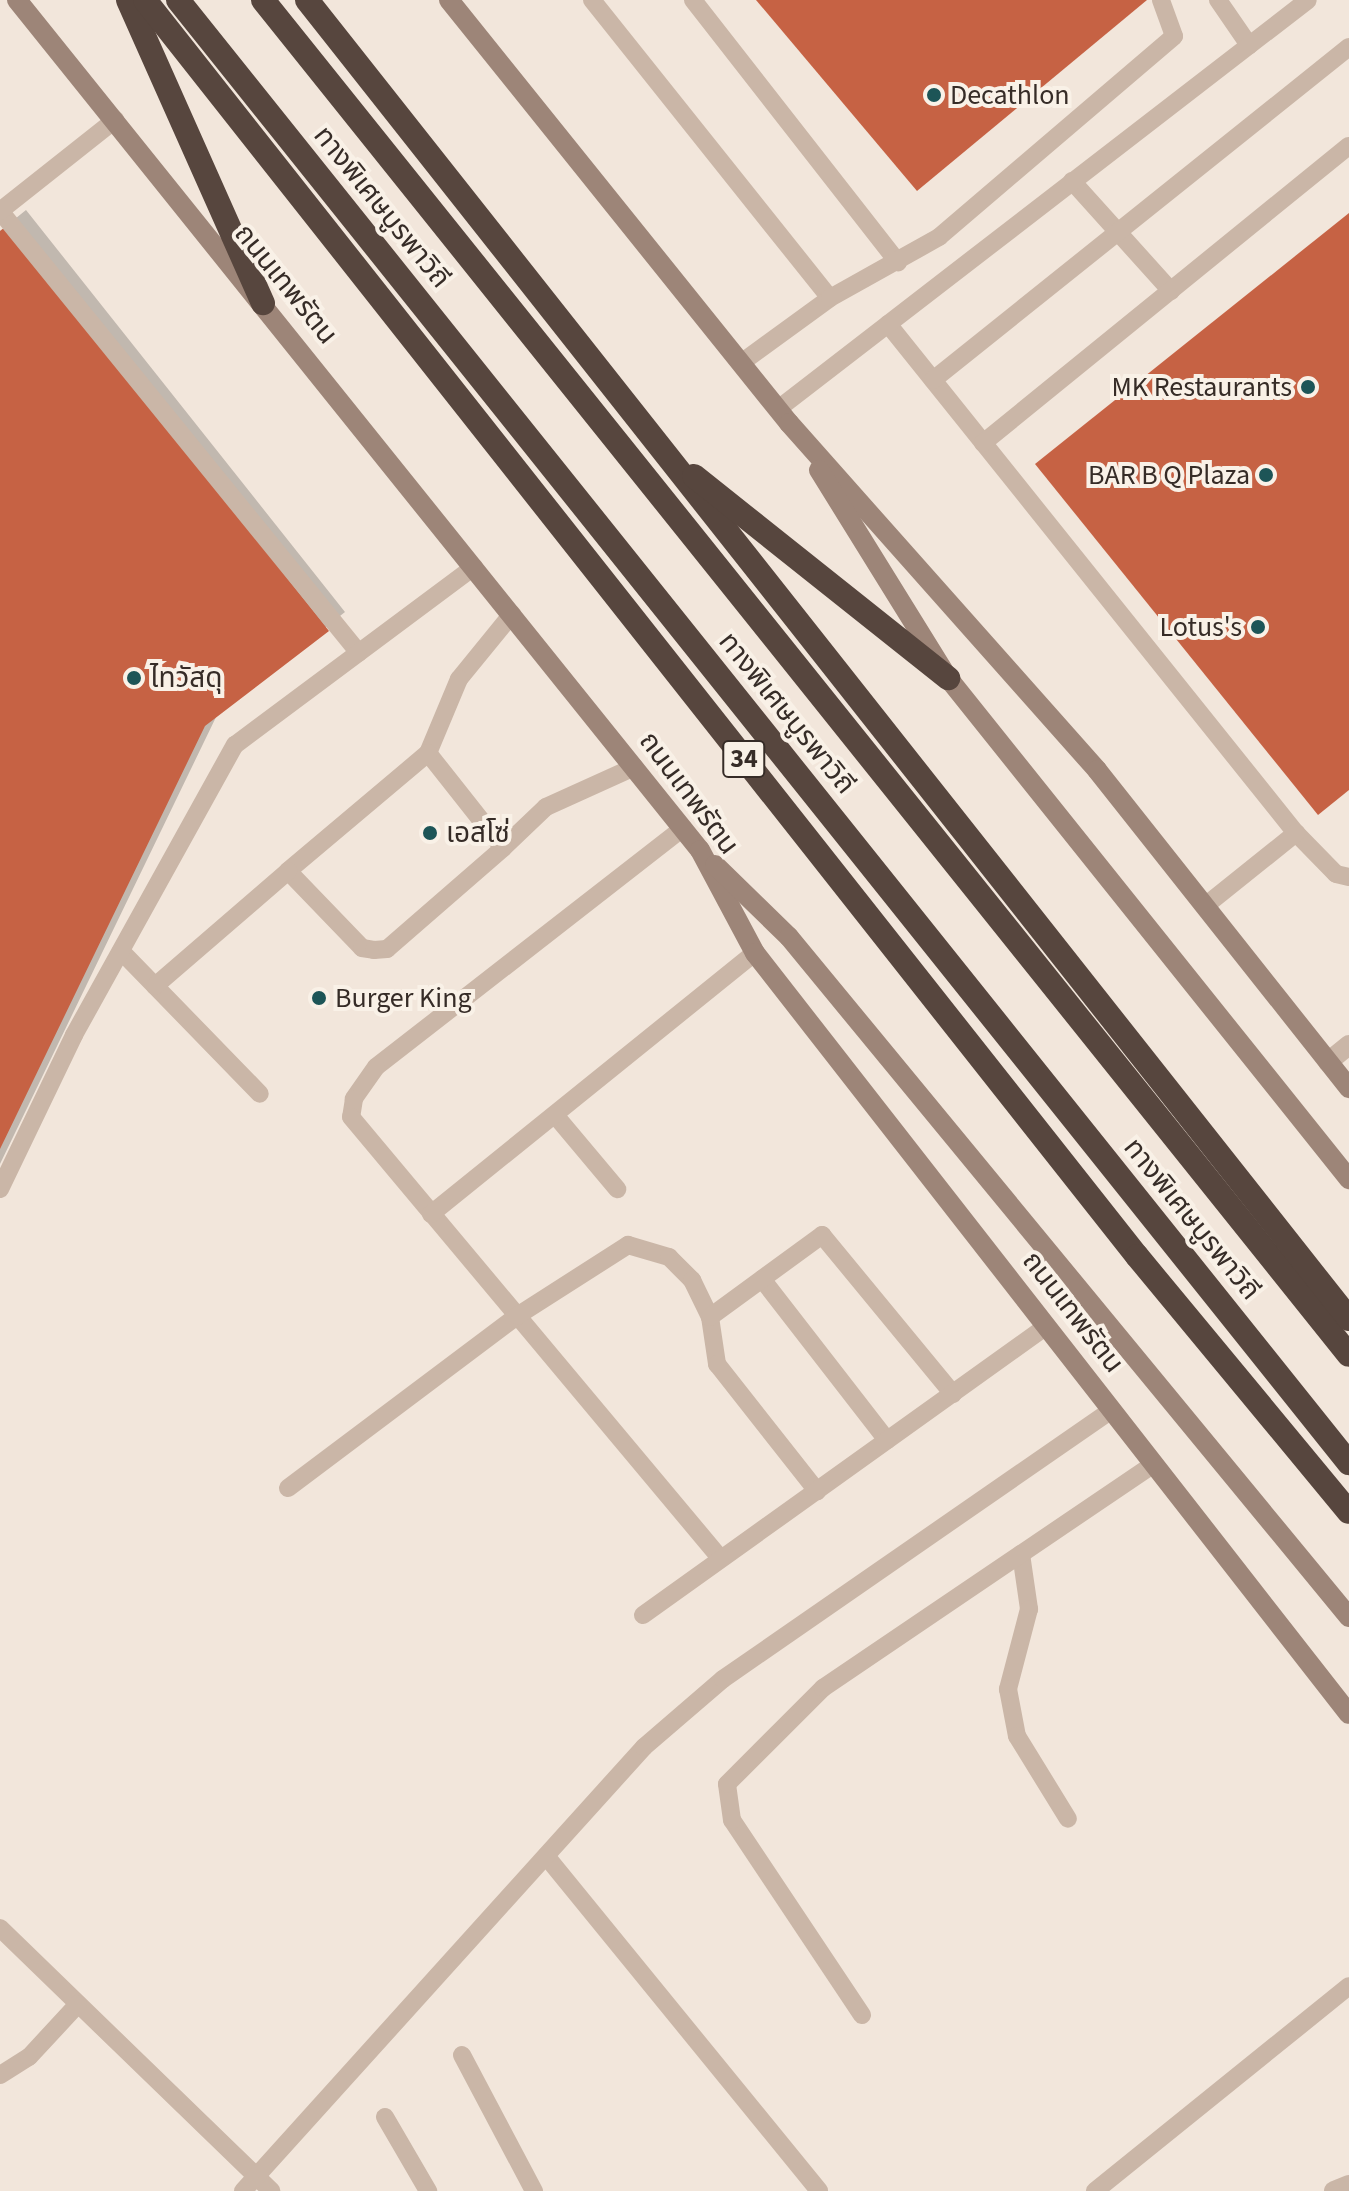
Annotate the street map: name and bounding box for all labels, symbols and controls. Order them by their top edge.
place label: Decathlon [950,78,1070,112]
marker: Decathlon [925,86,943,104]
street label: ทางพิเศษบูรพาวิถี [307,119,457,295]
street label: ถนนเทพรัตน [227,217,345,351]
place label: MK Restaurants [1112,370,1292,404]
marker: MK Restaurants [1299,378,1317,396]
place label: BAR B Q Plaza [1088,458,1250,492]
marker: BAR B Q Plaza [1257,466,1275,484]
place label: Lotus's [1159,610,1242,644]
marker: Lotus's [1249,618,1267,636]
street label: ทางพิเศษบูรพาวิถี [712,625,862,801]
place label: ไทวัสดุ [150,661,223,695]
marker: ไทวัสดุ [125,669,143,687]
street label: ถนนเทพรัตน [632,725,746,861]
road number: 34 [722,737,766,781]
place label: เอสโซ่ [446,816,510,850]
marker: เอสโซ่ [421,824,439,842]
place label: Burger King [335,981,472,1015]
marker: Burger King [310,989,328,1007]
street label: ทางพิเศษบูรพาวิถี [1117,1131,1267,1307]
street label: ถนนเทพรัตน [1015,1245,1131,1379]

